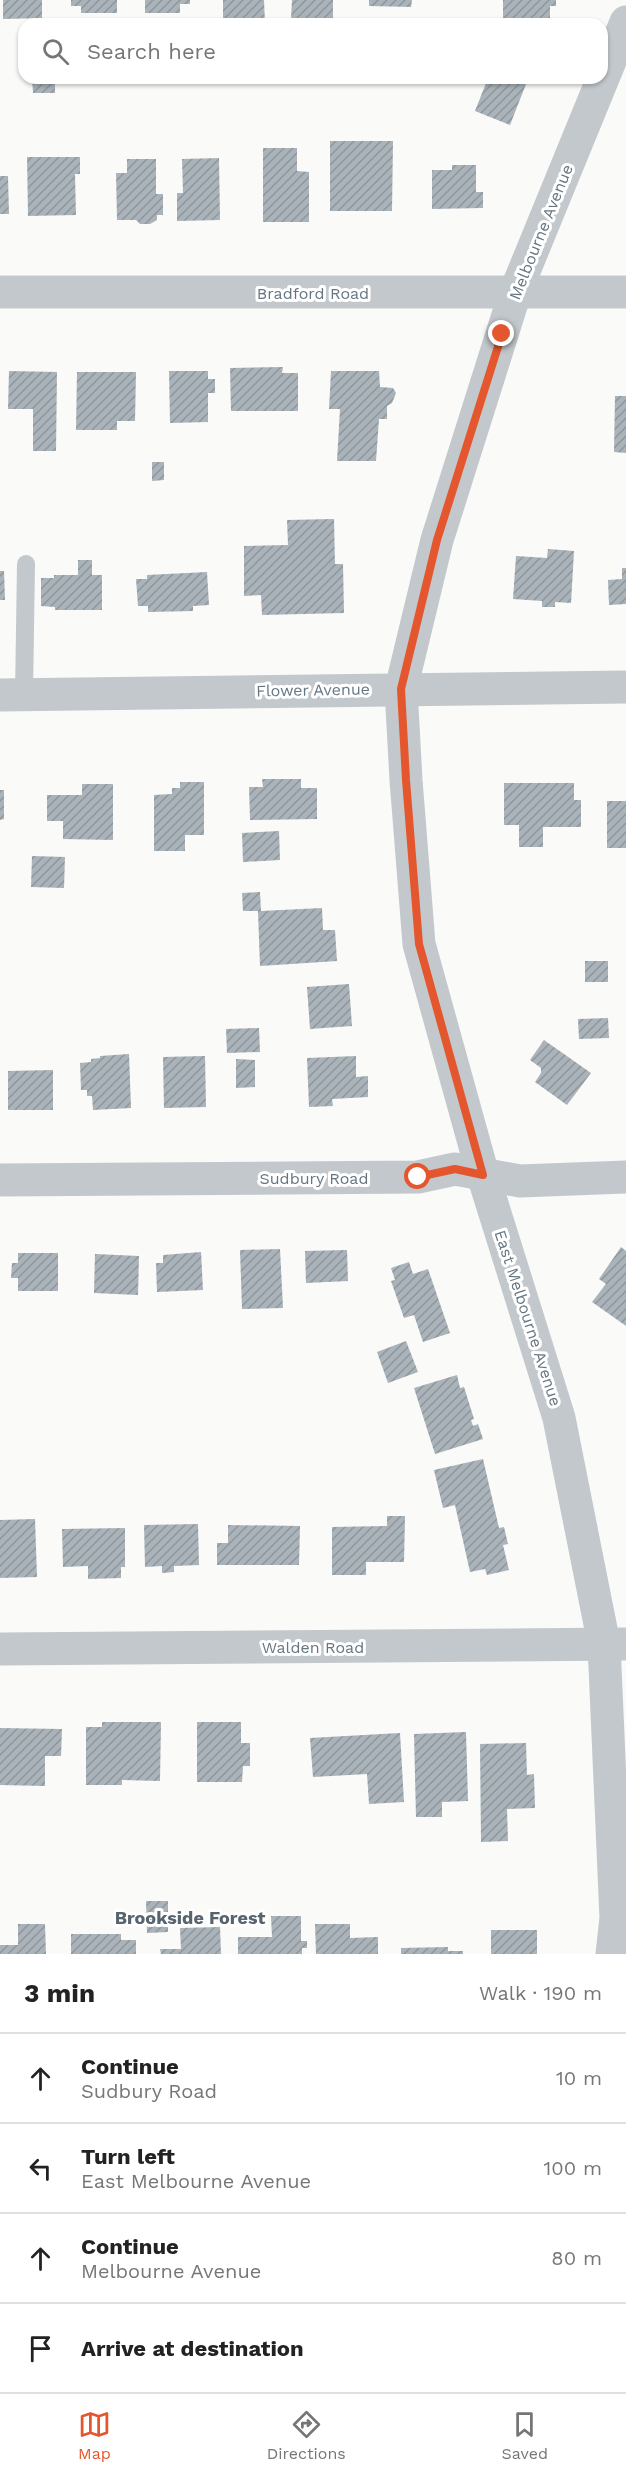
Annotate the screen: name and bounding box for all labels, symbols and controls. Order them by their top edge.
search box [18,18,608,84]
icon: search [39,35,72,68]
text: Search here [87,39,216,64]
street label: Melbourne Avenue [505,162,577,302]
street label: Bradford Road [257,284,369,303]
route end [488,320,514,346]
street label: Flower Avenue [256,680,370,700]
route start [404,1163,430,1189]
street label: Sudbury Road [260,1169,368,1188]
street label: East Melbourne Avenue [491,1228,565,1408]
street label: Walden Road [262,1638,364,1657]
district label: Brookside Forest [115,1907,265,1928]
text: 3 min [24,1978,95,2008]
text: Walk · 190 m [479,1981,602,2005]
text: Continue [81,2054,179,2079]
icon: ahead [24,2062,57,2095]
text: 10 m [556,2066,602,2090]
text: Sudbury Road [81,2079,217,2103]
text: Turn left [81,2144,175,2169]
icon: left [24,2152,57,2185]
text: 100 m [543,2156,602,2180]
text: East Melbourne Avenue [81,2169,311,2193]
text: Continue [81,2234,179,2259]
icon: ahead [24,2242,57,2275]
text: 80 m [551,2246,602,2270]
text: Melbourne Avenue [81,2259,261,2283]
icon: arrive [24,2332,57,2365]
text: Arrive at destination [81,2336,304,2361]
tab: Map [78,2408,111,2463]
tab: Directions [267,2408,346,2463]
tab: Saved [502,2408,548,2463]

